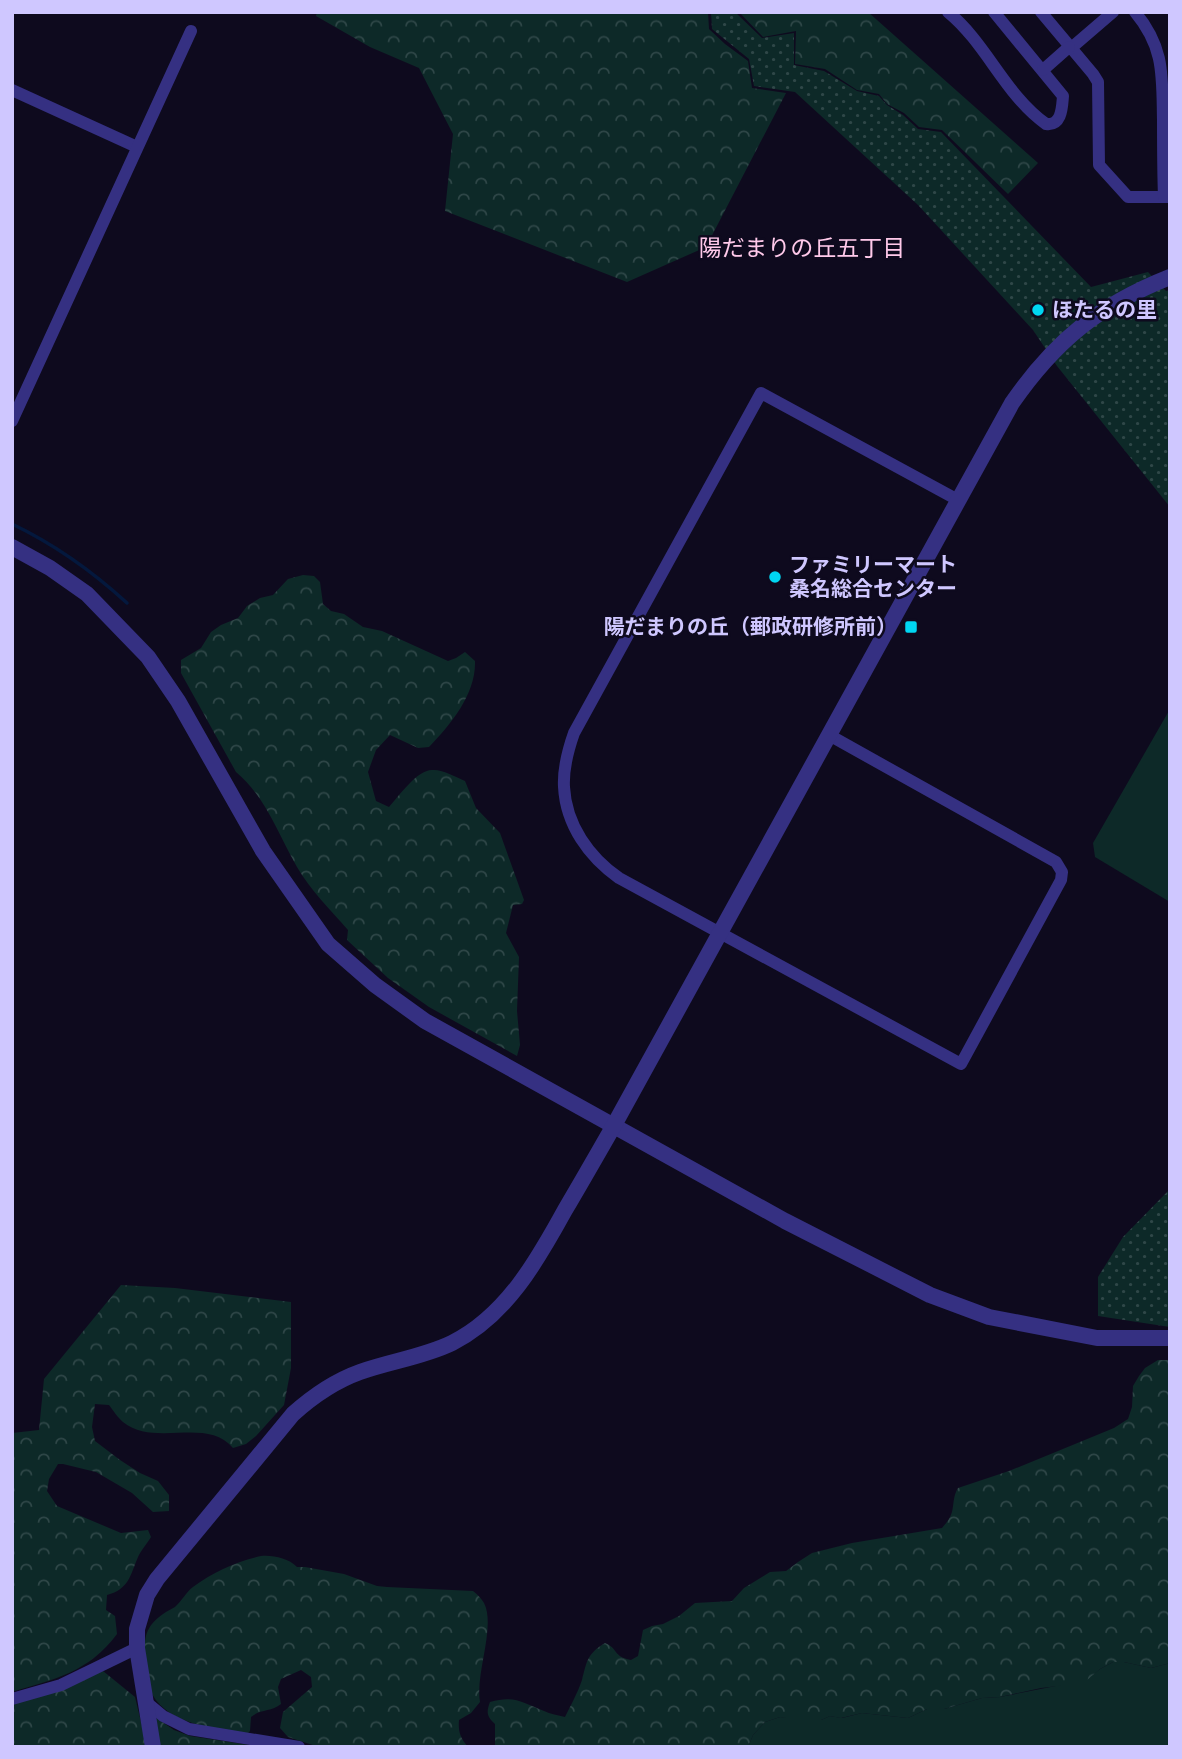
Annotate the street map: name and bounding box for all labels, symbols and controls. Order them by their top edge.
district label: 陽だまりの丘五丁目 [699,235,905,262]
place label: ほたるの里 [1052,298,1157,322]
marker: ほたるの里 [1030,302,1046,318]
place label: ファミリーマート 桑名総合センター [789,553,957,601]
marker: ファミリーマート 桑名総合センター [767,569,783,585]
place label: 陽だまりの丘（郵政研修所前） [603,615,897,639]
marker: 陽だまりの丘（郵政研修所前） [903,619,919,635]

